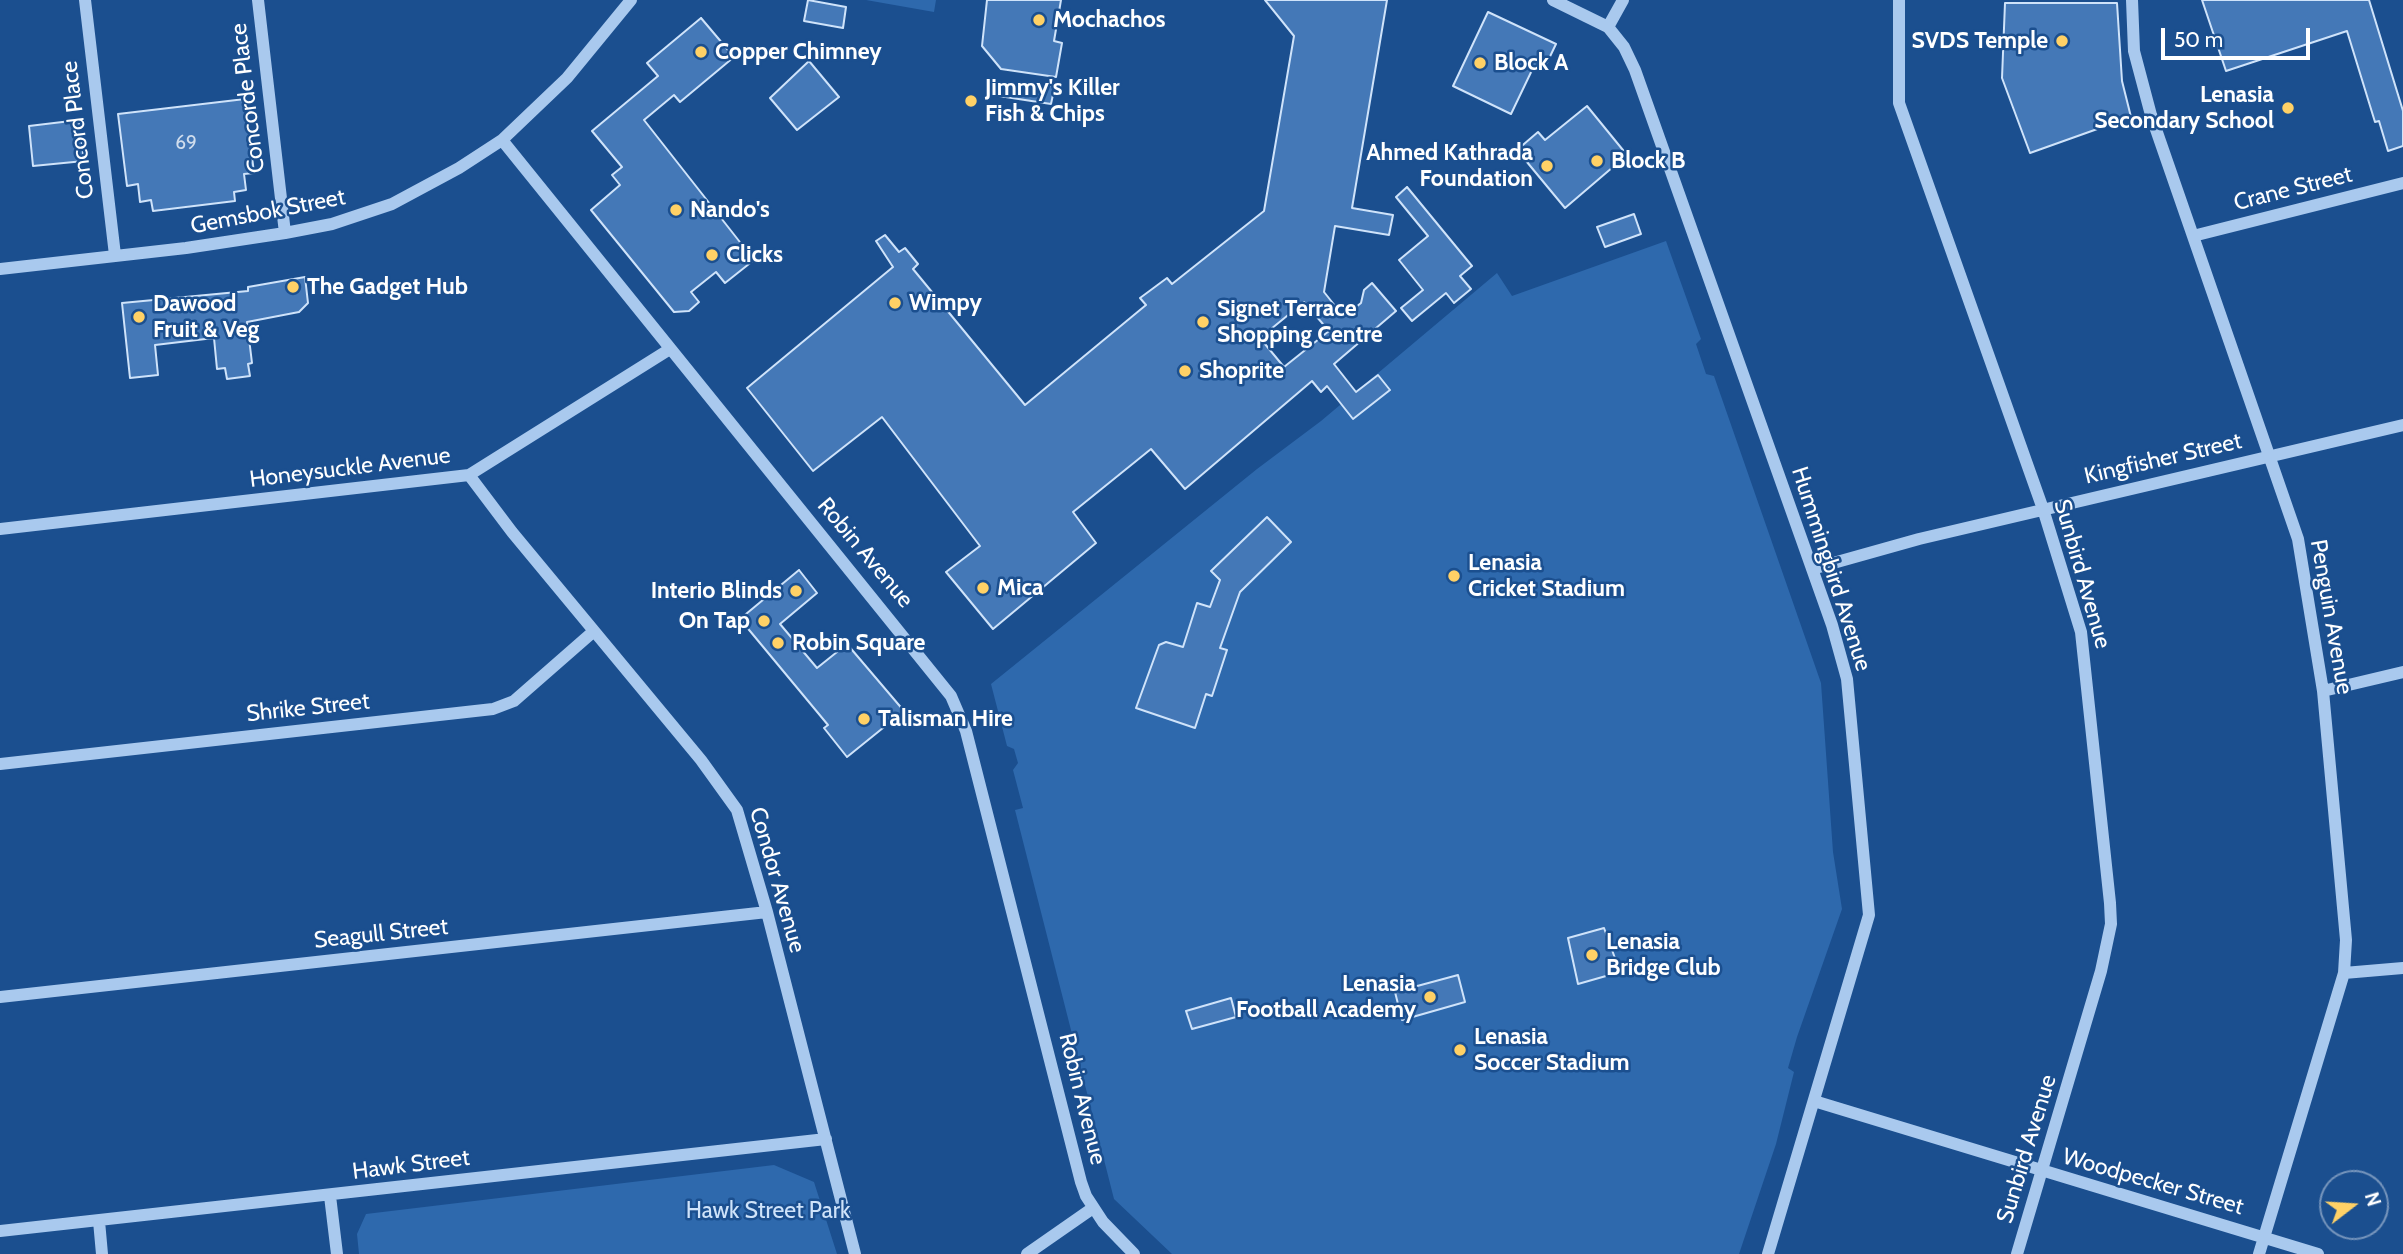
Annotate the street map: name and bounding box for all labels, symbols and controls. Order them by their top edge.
place label: Mochachos [1053,6,1166,34]
marker: Mochachos [1031,12,1047,28]
scale bar [2165,14,2314,58]
street label: Concorde Place [225,22,271,174]
place label: SVDS Temple [1912,27,2048,55]
text: 50 m [2174,27,2223,52]
marker: SVDS Temple [2054,33,2070,49]
place label: Copper Chimney [715,38,882,66]
marker: Copper Chimney [693,44,709,60]
place label: Block A [1494,49,1568,77]
marker: Block A [1472,55,1488,71]
street label: Concord Place [56,59,100,201]
place label: Jimmy's Killer Fish & Chips [985,74,1120,128]
place label: Lenasia Secondary School [2094,81,2274,135]
marker: Jimmy's Killer Fish & Chips [963,93,979,109]
marker: Lenasia Secondary School [2280,100,2296,116]
house number: 69 [175,132,197,154]
place label: Ahmed Kathrada Foundation [1366,139,1533,193]
place label: Block B [1611,147,1685,175]
marker: Block B [1589,153,1605,169]
marker: Ahmed Kathrada Foundation [1539,158,1555,174]
street label: Crane Street [2231,161,2355,217]
street label: Gemsbok Street [188,183,348,241]
place label: Nando's [690,196,770,224]
marker: Nando's [668,202,684,218]
place label: Clicks [726,241,783,269]
marker: Clicks [704,247,720,263]
place label: The Gadget Hub [307,273,468,301]
marker: The Gadget Hub [285,279,301,295]
place label: Wimpy [909,289,982,317]
place label: Dawood Fruit & Veg [153,290,259,344]
marker: Wimpy [887,295,903,311]
place label: Signet Terrace Shopping Centre [1217,295,1383,349]
marker: Dawood Fruit & Veg [131,309,147,325]
marker: Signet Terrace Shopping Centre [1195,314,1211,330]
place label: Shoprite [1199,357,1284,385]
marker: Shoprite [1177,363,1193,379]
street label: Kingfisher Street [2082,427,2244,491]
street label: Honeysuckle Avenue [248,442,452,494]
street label: Hummingbird Avenue [1785,463,1877,675]
street label: Robin Avenue [811,493,919,613]
street label: Sunbird Avenue [2048,496,2116,652]
street label: Penguin Avenue [2304,537,2358,697]
place label: Lenasia Cricket Stadium [1468,549,1625,603]
marker: Lenasia Cricket Stadium [1446,568,1462,584]
place label: Mica [997,574,1043,602]
place label: Interio Blinds [651,577,782,605]
marker: Mica [975,580,991,596]
marker: Interio Blinds [788,583,804,599]
place label: On Tap [679,607,750,635]
marker: On Tap [756,613,772,629]
place label: Robin Square [792,629,925,657]
marker: Robin Square [770,635,786,651]
street label: Shrike Street [245,688,371,728]
place label: Talisman Hire [878,705,1013,733]
marker: Talisman Hire [856,711,872,727]
street label: Condor Avenue [743,804,811,956]
street label: Seagull Street [312,913,450,955]
place label: Lenasia Bridge Club [1606,928,1721,982]
marker: Lenasia Bridge Club [1584,947,1600,963]
place label: Lenasia Football Academy [1236,970,1416,1024]
marker: Lenasia Football Academy [1422,989,1438,1005]
place label: Lenasia Soccer Stadium [1474,1023,1630,1077]
street label: Robin Avenue [1052,1030,1112,1168]
marker: Lenasia Soccer Stadium [1452,1042,1468,1058]
street label: Sunbird Avenue [1991,1071,2063,1227]
street label: Woodpecker Street [2059,1143,2247,1221]
street label: Hawk Street [351,1144,471,1186]
north arrow [2319,1170,2389,1240]
text: N [2360,1190,2386,1209]
park label: Hawk Street Park [686,1197,850,1225]

